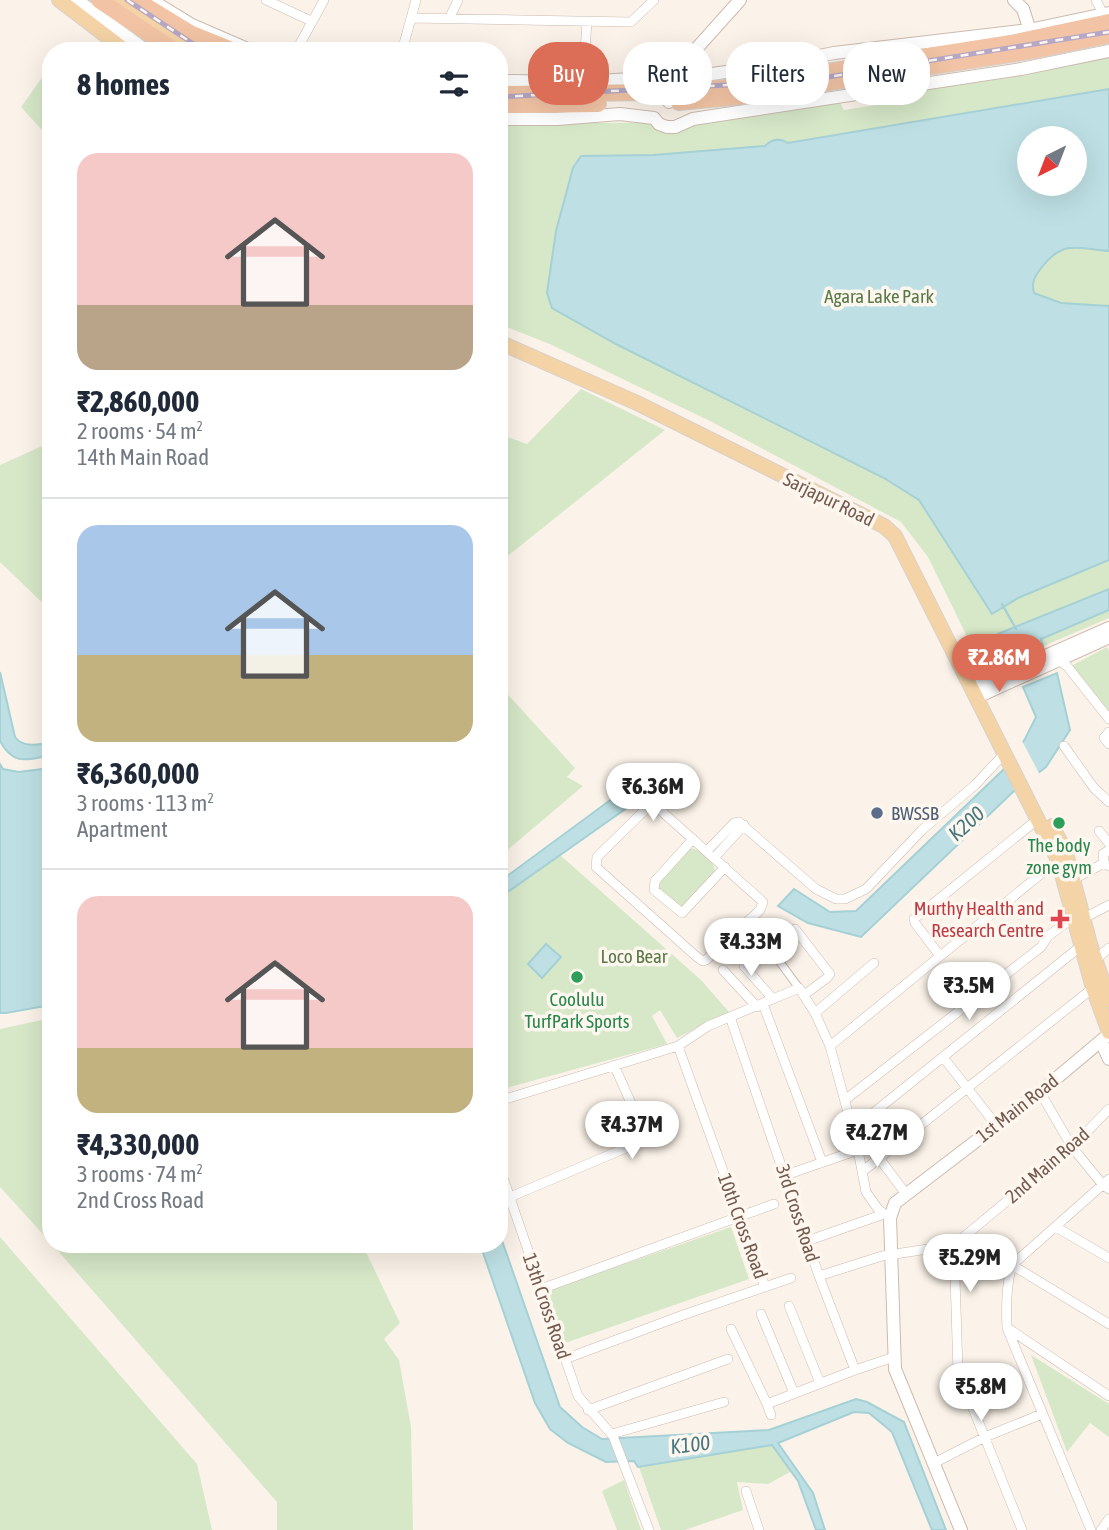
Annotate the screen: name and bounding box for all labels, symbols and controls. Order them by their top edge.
chip: Buy [528,42,609,105]
chip: Rent [623,42,712,105]
chip: Filters [726,42,829,105]
chip: New [843,42,930,105]
icon: filters [435,65,473,103]
text: 8 homes [77,67,170,101]
north arrow [1017,126,1087,196]
map controls [1017,126,1087,196]
icon: home [212,199,338,325]
park label: Agara Lake Park [824,285,934,307]
text: ₹2,860,000 [77,384,199,418]
text: 2 rooms · 54 m² [77,418,203,444]
text: 14th Main Road [77,444,209,470]
street label: Sarjapur Road [780,468,878,530]
icon: home [212,571,338,697]
pin: ₹2.86M [942,634,1056,694]
text: ₹2.86M [968,644,1030,670]
text: ₹6,360,000 [77,756,199,790]
pin: ₹6.36M [596,764,710,823]
text: ₹6.36M [622,773,684,799]
text: 3 rooms · 113 m² [77,790,214,816]
water label: K200 [943,801,989,845]
place label: BWSSB [891,802,939,824]
marker: BWSSB [869,805,885,821]
marker: The body zone gym [1051,815,1067,831]
text: Apartment [77,816,168,842]
place label: The body zone gym [1026,834,1092,878]
place label: Murthy Health and Research Centre [914,897,1044,941]
marker: Murthy Health and Research Centre [1050,909,1070,929]
pin: ₹4.33M [694,918,808,978]
text: ₹4.33M [720,928,782,954]
icon: home [212,942,338,1068]
park label: Loco Bear [601,945,668,967]
pin: ₹3.5M [920,962,1018,1022]
marker: Coolulu TurfPark Sports [569,969,585,985]
text: ₹3.5M [943,972,995,998]
place label: Coolulu TurfPark Sports [524,988,630,1032]
street label: 1st Main Road [972,1069,1062,1147]
pin: ₹4.37M [575,1102,689,1161]
pin: ₹4.27M [820,1110,934,1169]
text: ₹4.37M [601,1111,663,1137]
text: ₹4.27M [846,1119,908,1145]
street label: 2nd Main Road [1001,1123,1093,1207]
text: ₹4,330,000 [77,1127,199,1161]
text: 3 rooms · 74 m² [77,1161,203,1187]
street label: 3rd Cross Road [772,1161,824,1265]
street label: 10th Cross Road [714,1170,772,1282]
text: 2nd Cross Road [77,1187,204,1213]
pin: ₹5.29M [913,1234,1027,1294]
text: ₹5.29M [939,1244,1001,1270]
street label: 13th Cross Road [519,1250,575,1362]
pin: ₹5.8M [932,1364,1030,1423]
text: ₹5.8M [955,1373,1007,1399]
water label: K100 [669,1430,711,1458]

